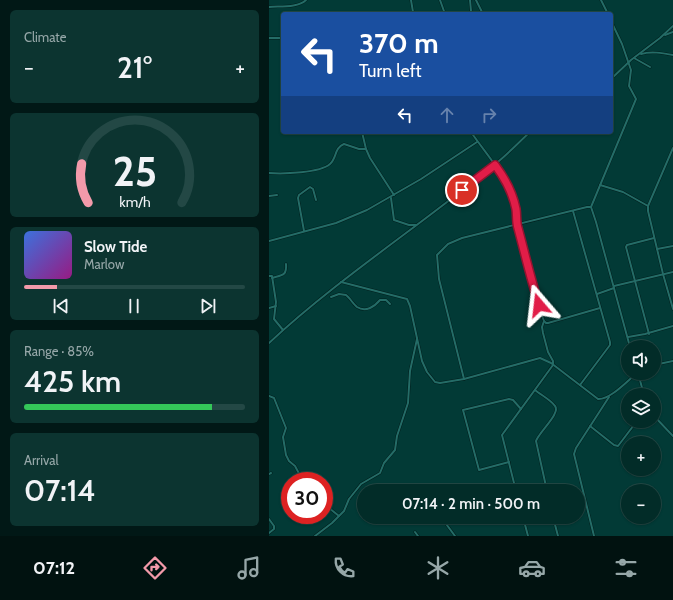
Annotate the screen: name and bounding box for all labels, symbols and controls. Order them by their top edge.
text: 370 m [359,26,439,60]
icon: left [293,28,345,80]
text: Climate [24,29,66,45]
text: 21° [117,49,152,86]
text: − [24,54,34,81]
text: + [235,54,245,81]
text: Turn left [359,60,422,82]
icon: left [394,104,416,126]
icon: ahead [436,104,458,126]
icon: right [478,104,500,126]
text: 25 [112,146,157,196]
pin [445,173,479,207]
icon: arrive [451,179,473,201]
text: km/h [119,193,150,211]
text: Slow Tide [84,238,147,256]
text: Marlow [84,256,124,272]
position arrow [518,284,560,326]
icon: previous [50,295,72,317]
icon: pause [123,295,145,317]
icon: next [197,295,219,317]
map controls [621,340,661,524]
button: sound [621,340,661,380]
text: Range · 85% [24,343,94,359]
text: 425 km [24,363,121,400]
button: layers [621,388,661,428]
button: + [621,436,661,476]
text: Arrival [24,452,59,468]
text: 07:14 [24,472,95,509]
speed limit sign: 30 [281,472,333,524]
button: − [621,484,661,524]
text: 07:14 · 2 min · 500 m [402,495,540,513]
icon: directions [141,554,169,582]
icon: music [235,554,263,582]
icon: phone [330,554,358,582]
icon: climate [424,554,452,582]
icon: car [518,554,546,582]
icon: filters [612,554,640,582]
text: 07:12 [33,557,75,579]

